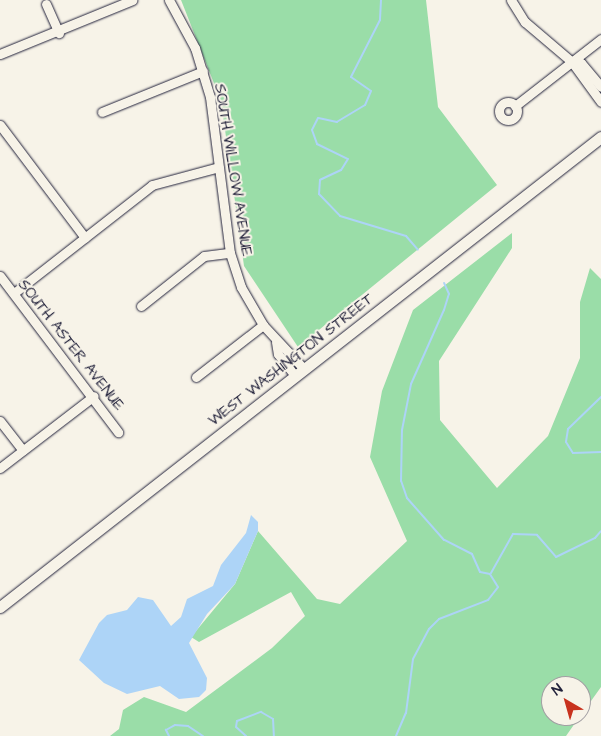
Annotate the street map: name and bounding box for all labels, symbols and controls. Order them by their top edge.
street label: SOUTH WILLOW AVENUE [210,82,256,258]
street label: SOUTH ASTER AVENUE [14,276,128,414]
street label: WEST WASHINGTON STREET [205,290,377,430]
north arrow [541,676,591,726]
text: N [548,679,567,701]

